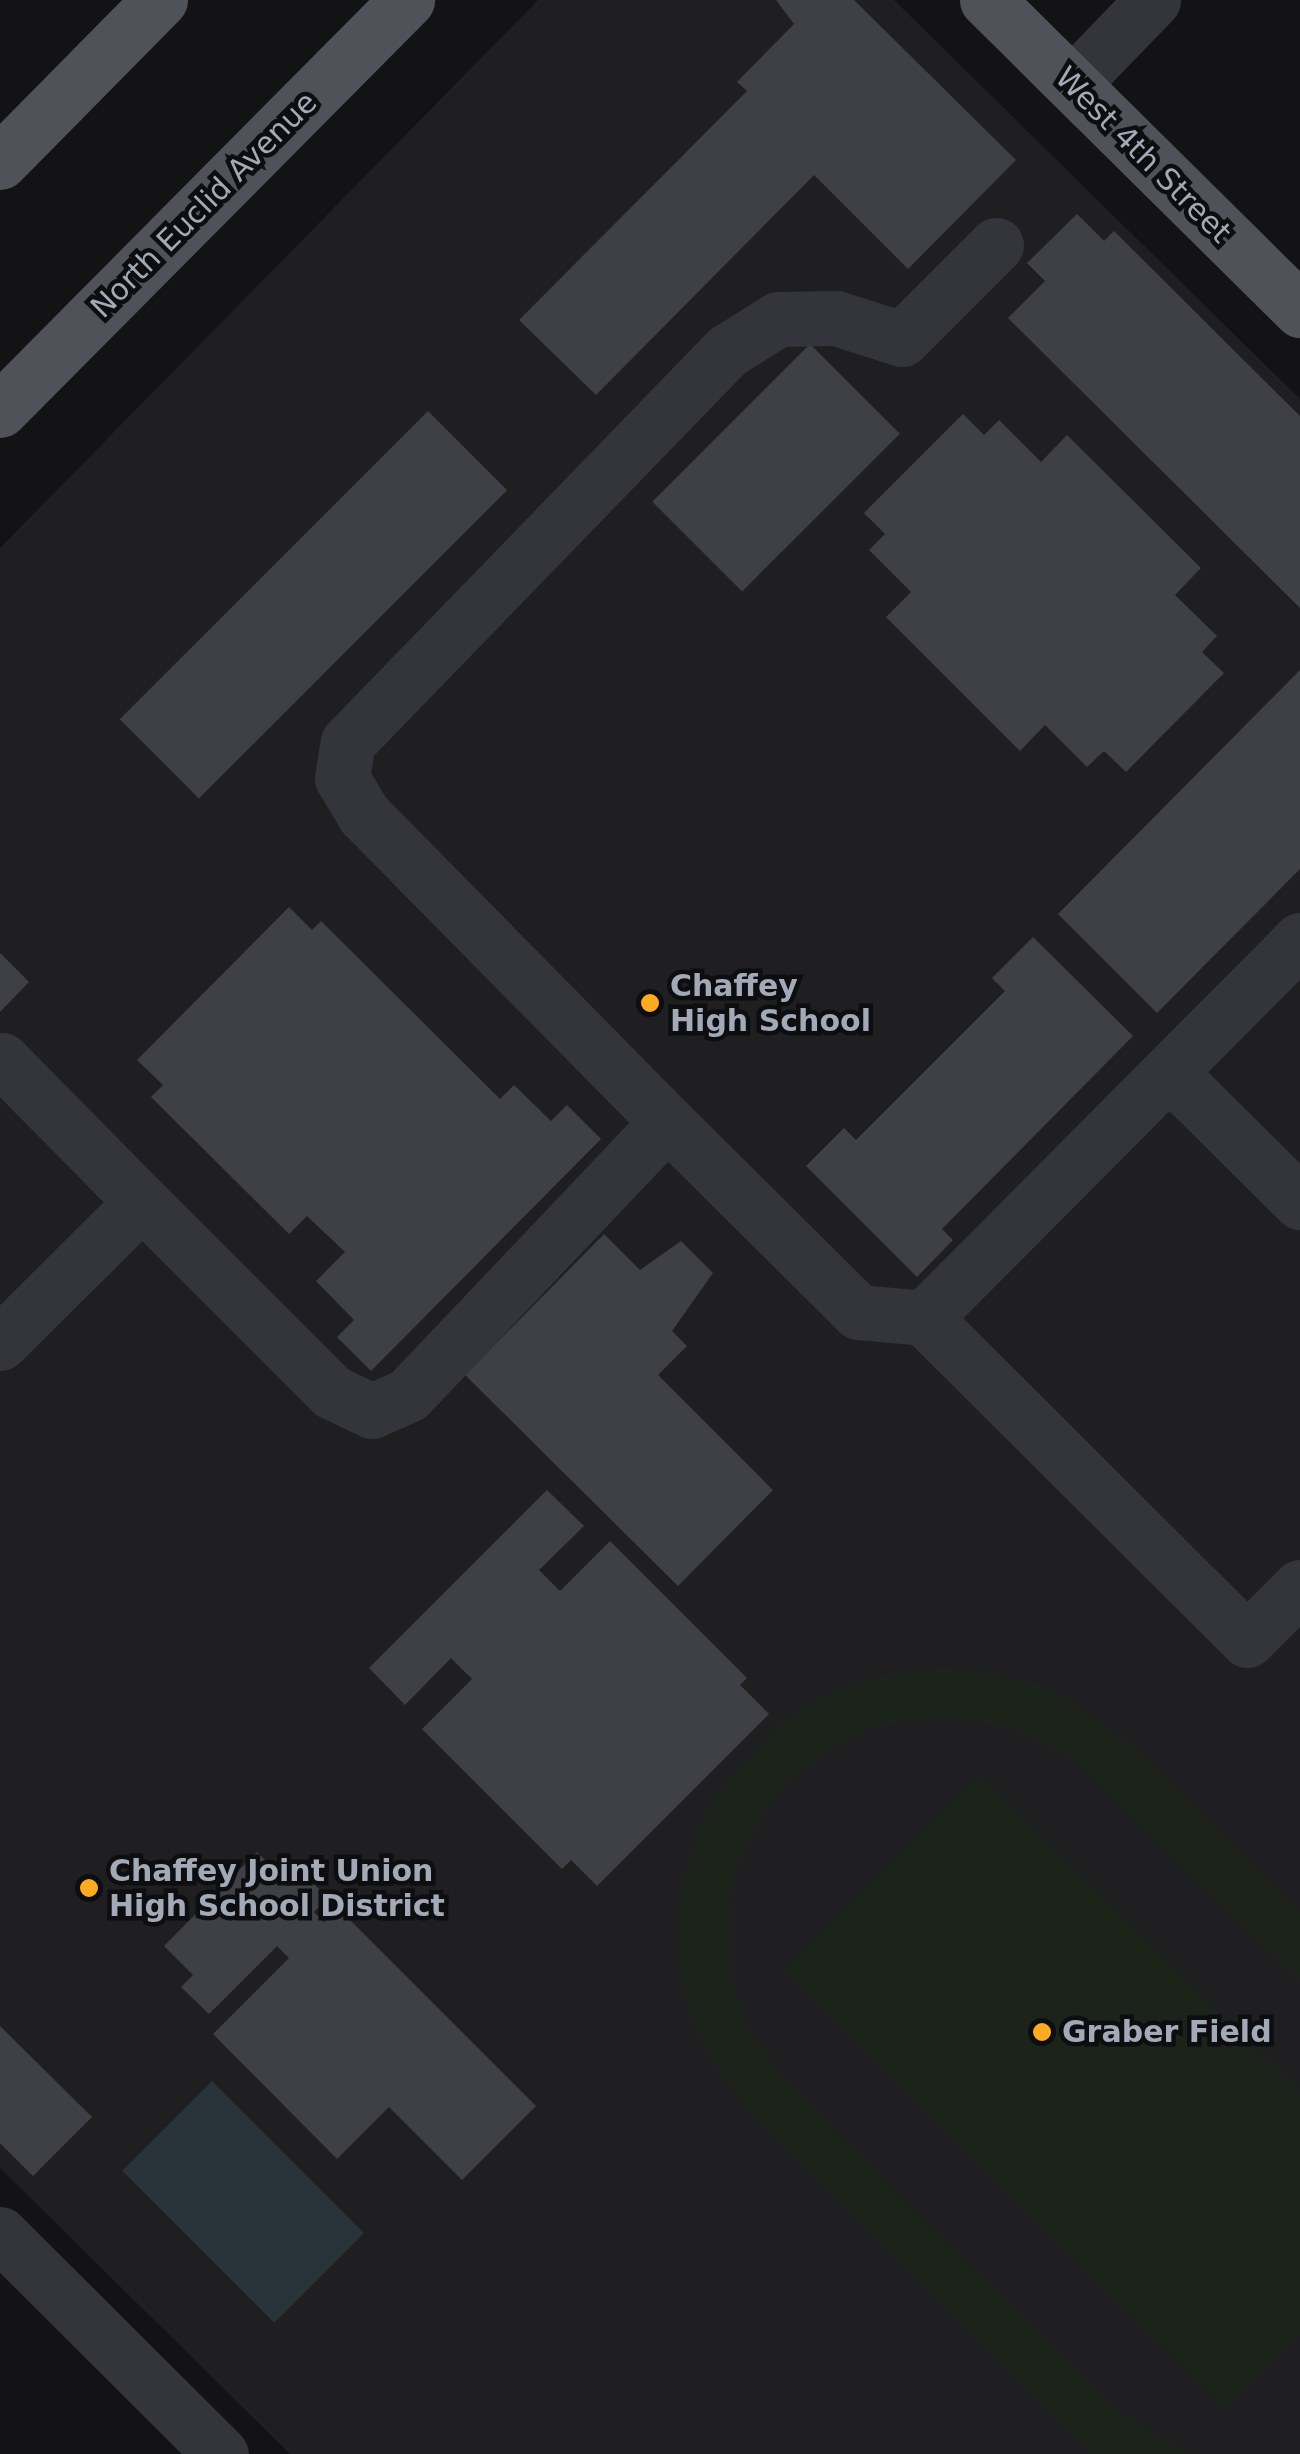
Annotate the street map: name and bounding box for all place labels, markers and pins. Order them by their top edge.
place label: Chaffey High School [670,968,871,1038]
marker: Chaffey High School [639,992,661,1014]
place label: Chaffey Joint Union High School District [109,1853,445,1924]
marker: Chaffey Joint Union High School District [78,1877,100,1899]
place label: Graber Field [1062,2014,1272,2050]
marker: Graber Field [1031,2021,1053,2043]

